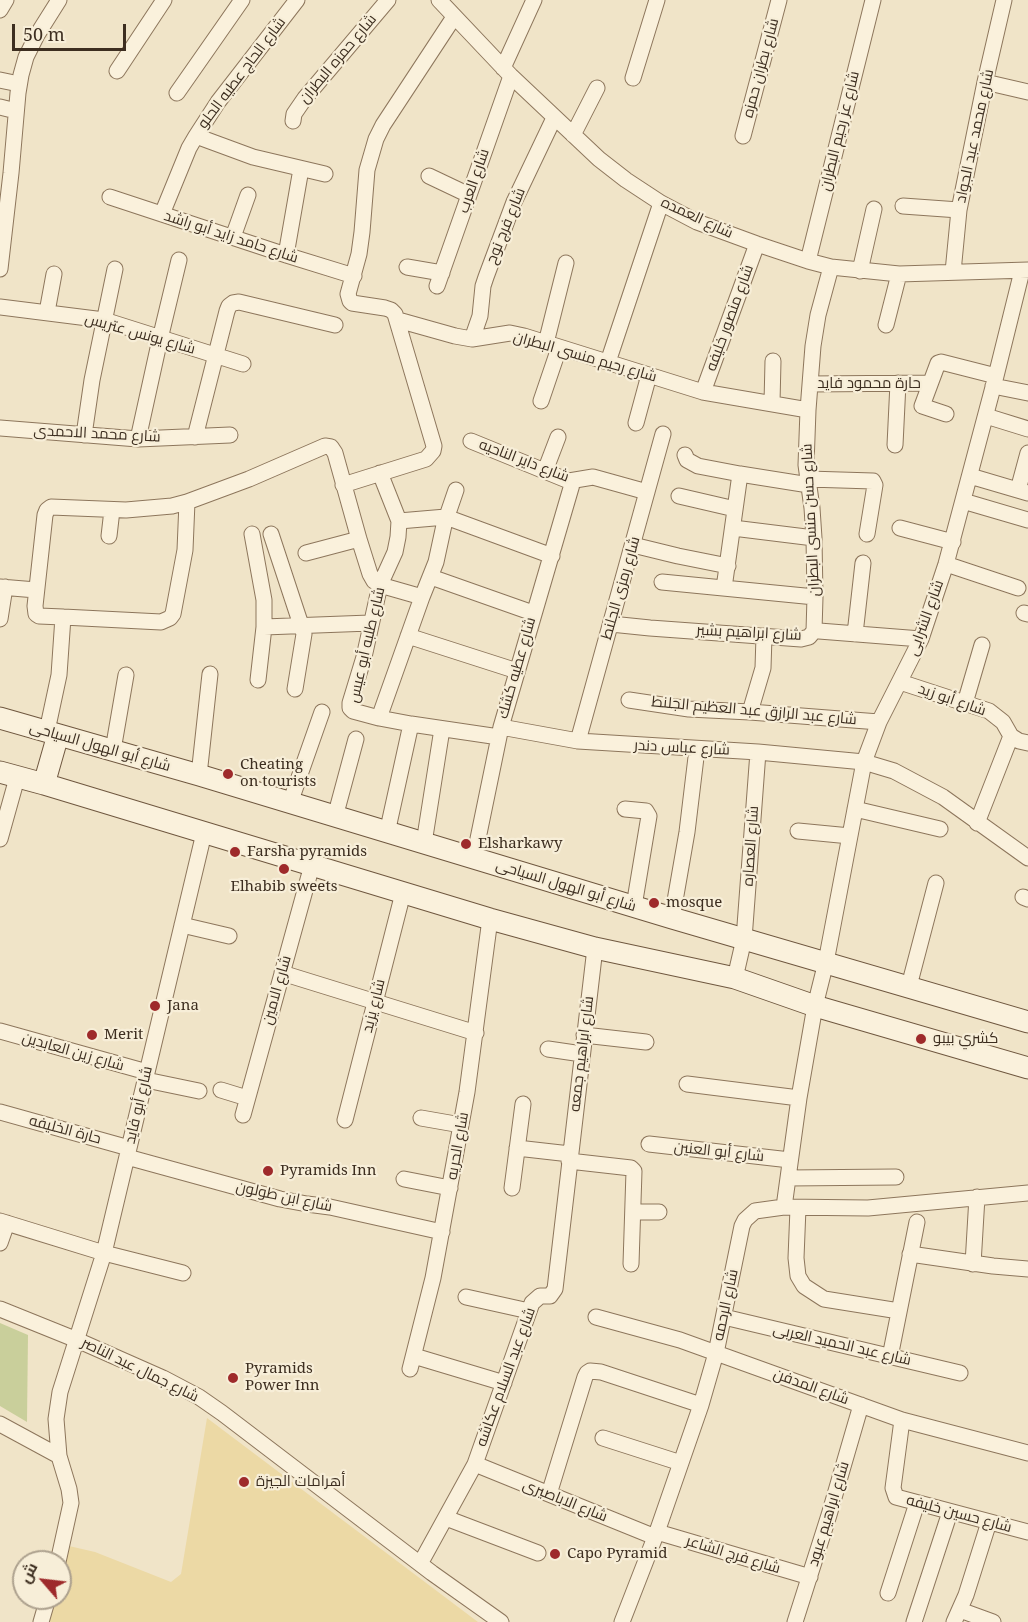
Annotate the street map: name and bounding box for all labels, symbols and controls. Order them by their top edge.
street label: شارع حمزه البطران [295,11,381,107]
scale bar [15,12,129,50]
street label: شارع الحاج عطيه الحلو [194,14,290,132]
street label: شارع بطران حمزه [739,16,783,120]
text: 50 m [23,22,65,46]
street label: شارع محمد عبد الجواد [952,68,998,204]
street label: شارع عز رحيم البطران [816,69,864,193]
street label: شارع العرب [455,146,493,216]
street label: شارع فرج نوح [483,185,529,267]
street label: شارع العمده [658,193,736,243]
street label: شارع حامد زايد أبو راشد [162,207,300,267]
street label: شارع منصور خليفه [702,262,758,374]
street label: شارع يونس عتريس [83,310,197,358]
street label: شارع رحيم منسى البطران [511,328,659,386]
street label: حارة محمود فايد [817,375,921,393]
street label: شارع محمد الاحمدى [33,422,161,446]
street label: شارع داير الناحيه [476,436,572,486]
street label: شارع حسن منسى البطران [798,443,824,597]
street label: شارع رمزى الجلنط [598,534,644,642]
street label: شارع الشرابى [904,578,948,658]
street label: شارع طلبه أبو عيس [345,585,389,705]
street label: شارع عطيه كشك [494,615,540,721]
street label: شارع ابراهيم بشير [696,621,802,645]
street label: شارع أبو زيد [916,680,988,720]
street label: شارع عبد الرازق عبد العظيم الجلنط [651,693,857,729]
street label: شارع أبو الهول السياحى [28,718,172,776]
street label: شارع عباس دندر [634,737,730,759]
place label: Cheating on tourists [240,756,316,791]
marker: Cheating on tourists [221,767,235,781]
street label: شارع العصاره [739,805,763,887]
place label: Elsharkawy [478,835,562,853]
marker: Elsharkawy [459,837,473,851]
place label: Farsha pyramids [247,843,367,861]
marker: Farsha pyramids [228,845,242,859]
street label: شارع أبو الهول السياحى [494,856,638,916]
marker: Elhabib sweets [277,862,291,876]
place label: Elhabib sweets [231,878,337,896]
place label: mosque [666,894,722,912]
marker: mosque [647,896,661,910]
street label: شارع الامين [259,953,295,1027]
street label: شارع يزيد [359,977,389,1035]
street label: شارع ابراهيم جمعه [566,995,598,1113]
place label: Jana [167,997,199,1015]
marker: Jana [148,999,162,1013]
place label: Merit [104,1026,143,1044]
marker: Merit [85,1028,99,1042]
street label: شارع زين العابدين [20,1029,126,1075]
place label: كشري بيبو [933,1030,998,1048]
marker: كشري بيبو [914,1032,928,1046]
street label: شارع أبو فايد [121,1064,157,1146]
street label: شارع الحريه [443,1111,473,1181]
street label: حارة الخليفه [27,1112,103,1148]
street label: شارع أبو العنين [673,1138,765,1166]
place label: Pyramids Inn [280,1162,376,1180]
marker: Pyramids Inn [261,1164,275,1178]
street label: شارع ابن طولون [234,1178,334,1216]
street label: شارع الرحمه [710,1268,742,1342]
street label: شارع عبد السلام عكاشه [472,1305,540,1449]
street label: شارع عبد الحميد العربى [771,1320,913,1370]
street label: شارع جمال عبد الناصر [78,1334,202,1406]
place label: Pyramids Power Inn [245,1360,319,1395]
street label: شارع المدفن [771,1365,851,1409]
marker: Pyramids Power Inn [226,1371,240,1385]
street label: شارع ابراهيم عبود [804,1459,854,1569]
place label: أهرامات الجيزة [256,1473,345,1491]
marker: أهرامات الجيزة [237,1475,251,1489]
street label: شارع الاباصيرى [520,1476,610,1526]
street label: شارع حسين خليفه [904,1491,1014,1537]
street label: شارع فرج الشاعر [683,1532,783,1578]
place label: Capo Pyramid [567,1545,667,1563]
marker: Capo Pyramid [548,1547,562,1561]
north arrow [12,1550,72,1610]
text: ش [13,1558,42,1587]

